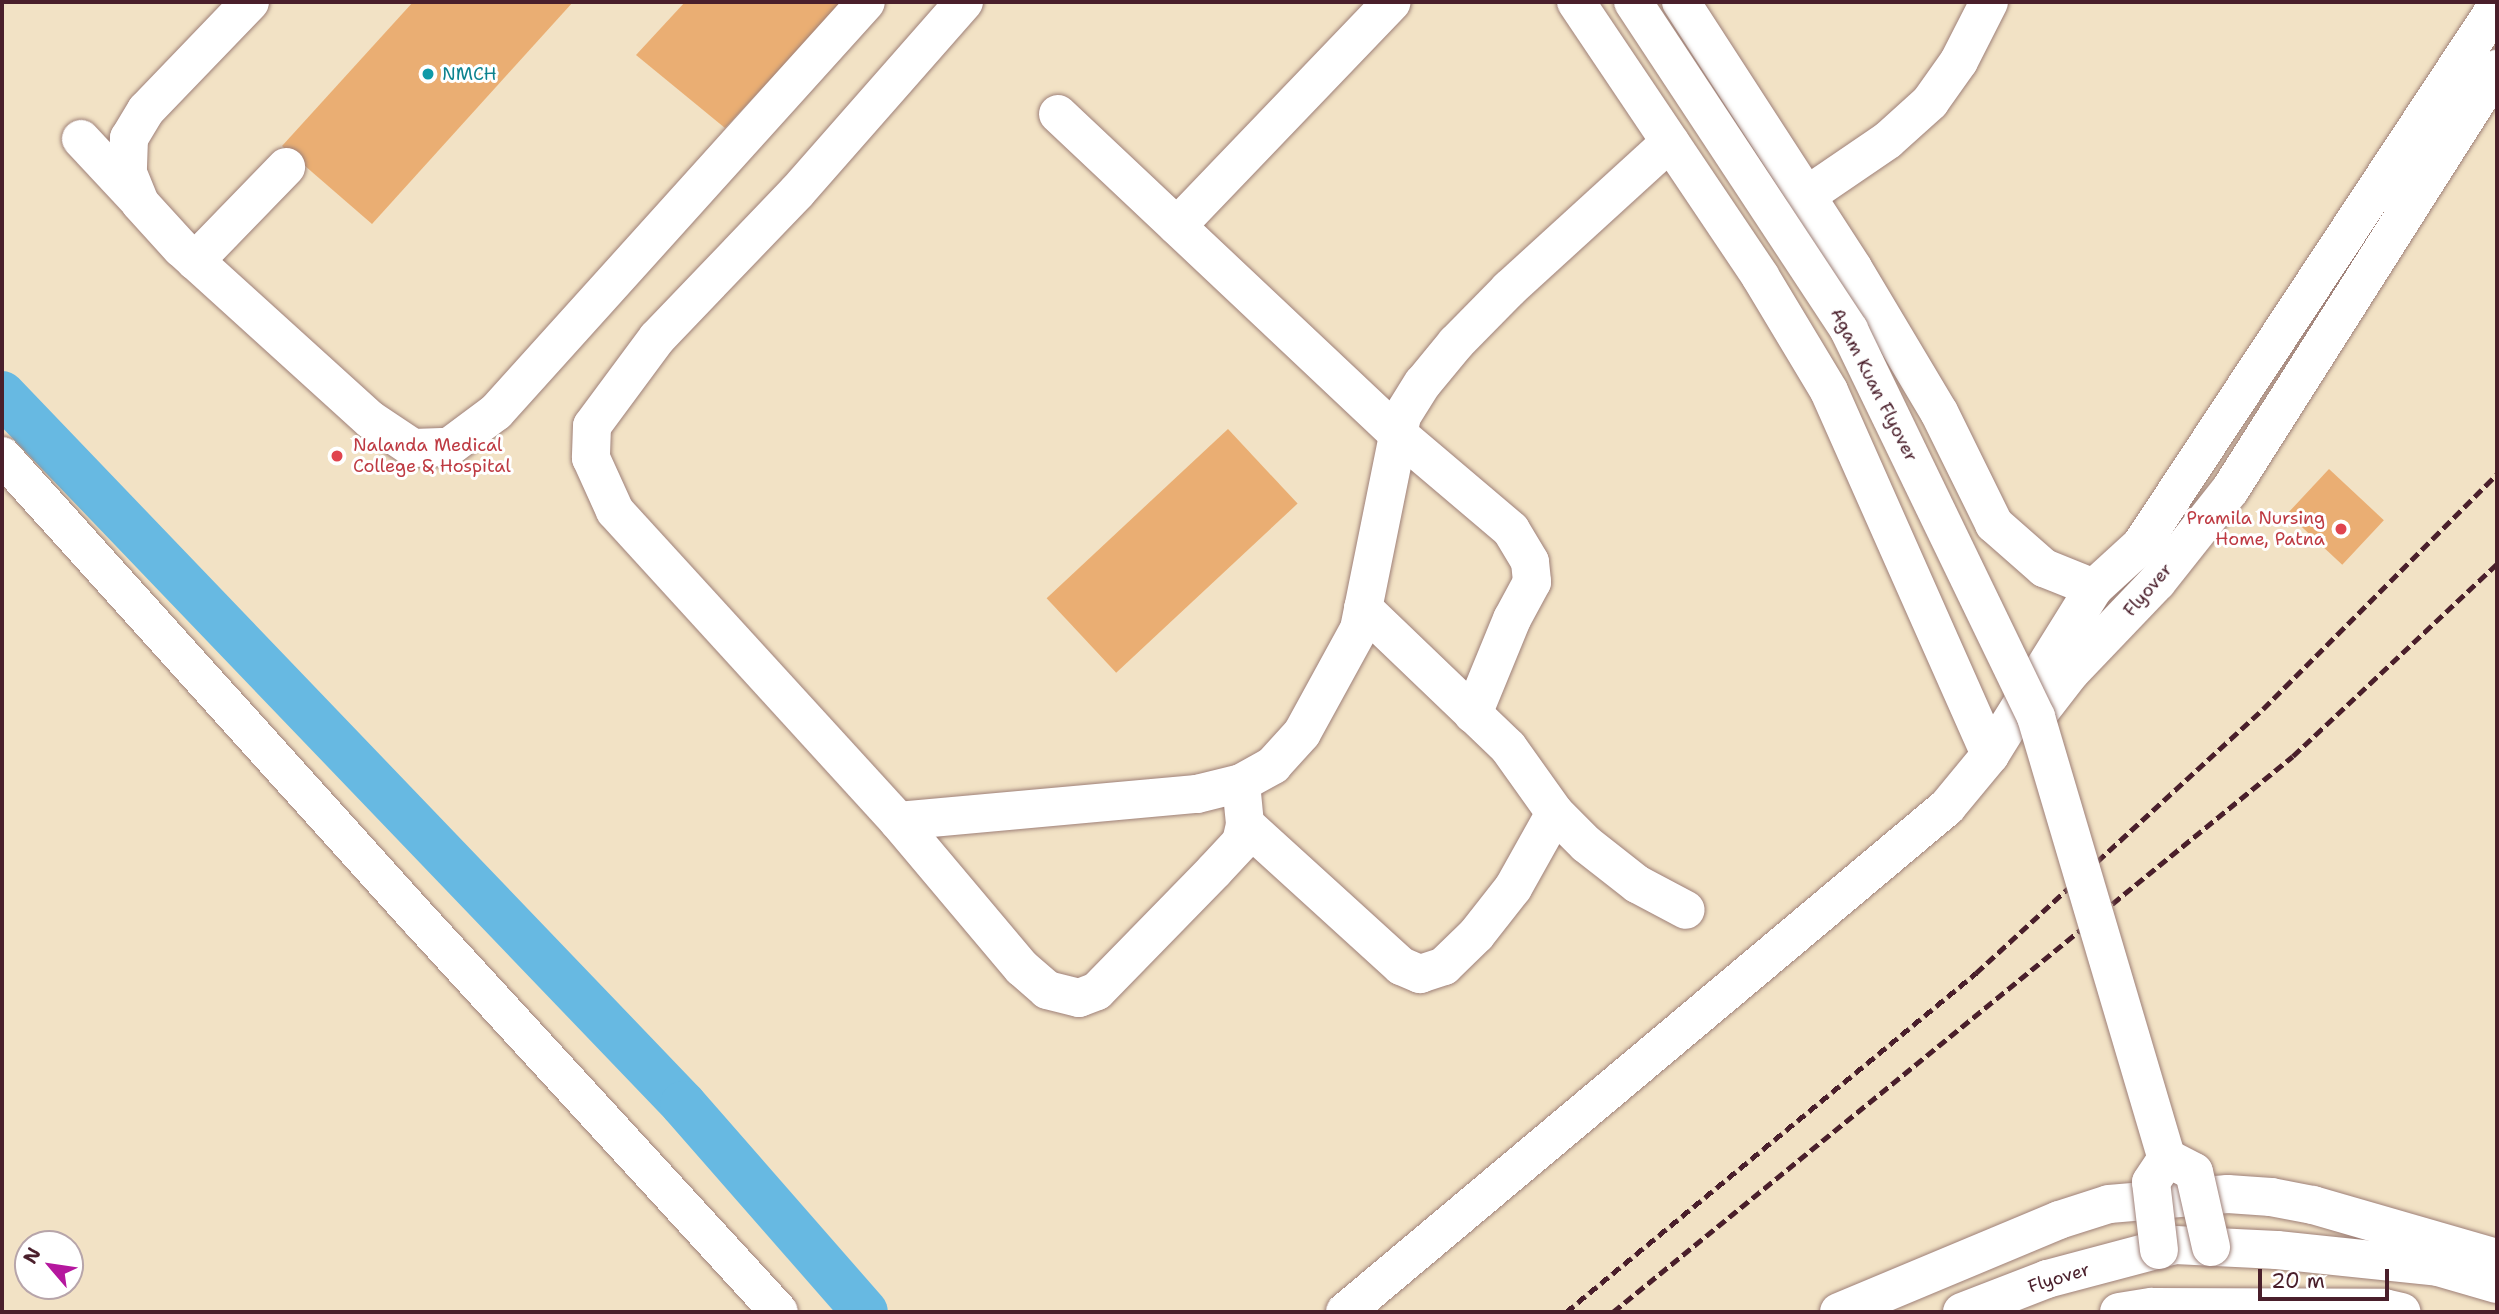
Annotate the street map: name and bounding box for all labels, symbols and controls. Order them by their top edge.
place label: NMCH [442,63,497,85]
marker: NMCH [420,66,436,82]
street label: Agam Kuan Flyover [1826,305,1922,465]
place label: Nalanda Medical College & Hospital [353,435,511,478]
marker: Nalanda Medical College & Hospital [327,446,347,466]
place label: Pramila Nursing Home, Patna [2186,508,2325,550]
marker: Pramila Nursing Home, Patna [2331,519,2351,539]
street label: Flyover [2119,559,2177,621]
north arrow [14,1230,84,1300]
text: N [17,1243,47,1268]
scale bar [2261,1254,2392,1298]
street label: Flyover [2026,1258,2092,1298]
text: 20 m [2271,1267,2325,1295]

